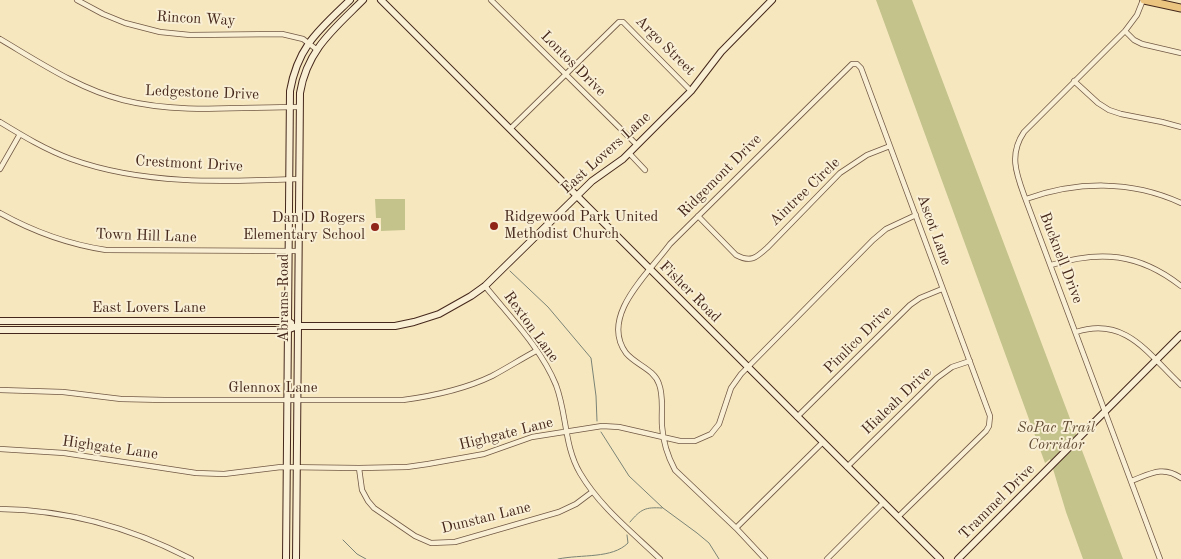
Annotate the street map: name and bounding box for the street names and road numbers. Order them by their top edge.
street label: Rincon Way [156,8,236,30]
street label: Argo Street [631,12,699,80]
street label: Lontos Drive [537,28,609,100]
street label: Ledgestone Drive [145,82,259,104]
street label: East Lovers Lane [558,108,654,198]
street label: Ridgemont Drive [675,131,765,221]
street label: Crestmont Drive [135,152,243,176]
street label: Aintree Circle [766,154,844,230]
street label: Ascot Lane [913,192,955,268]
street label: Bucknell Drive [1035,210,1087,306]
street label: Town Hill Lane [95,225,197,247]
street label: Abrams Road [275,254,293,342]
street label: Fisher Road [656,258,724,326]
street label: Rexton Lane [499,288,563,366]
street label: East Lovers Lane [92,299,206,317]
street label: Pimlico Drive [820,302,896,378]
street label: Hialeah Drive [858,363,936,439]
street label: Glennox Lane [228,379,318,397]
street label: Highgate Lane [457,414,555,454]
street label: Highgate Lane [61,432,159,464]
street label: Trammel Drive [956,461,1038,543]
street label: Dunstan Lane [439,498,533,538]

